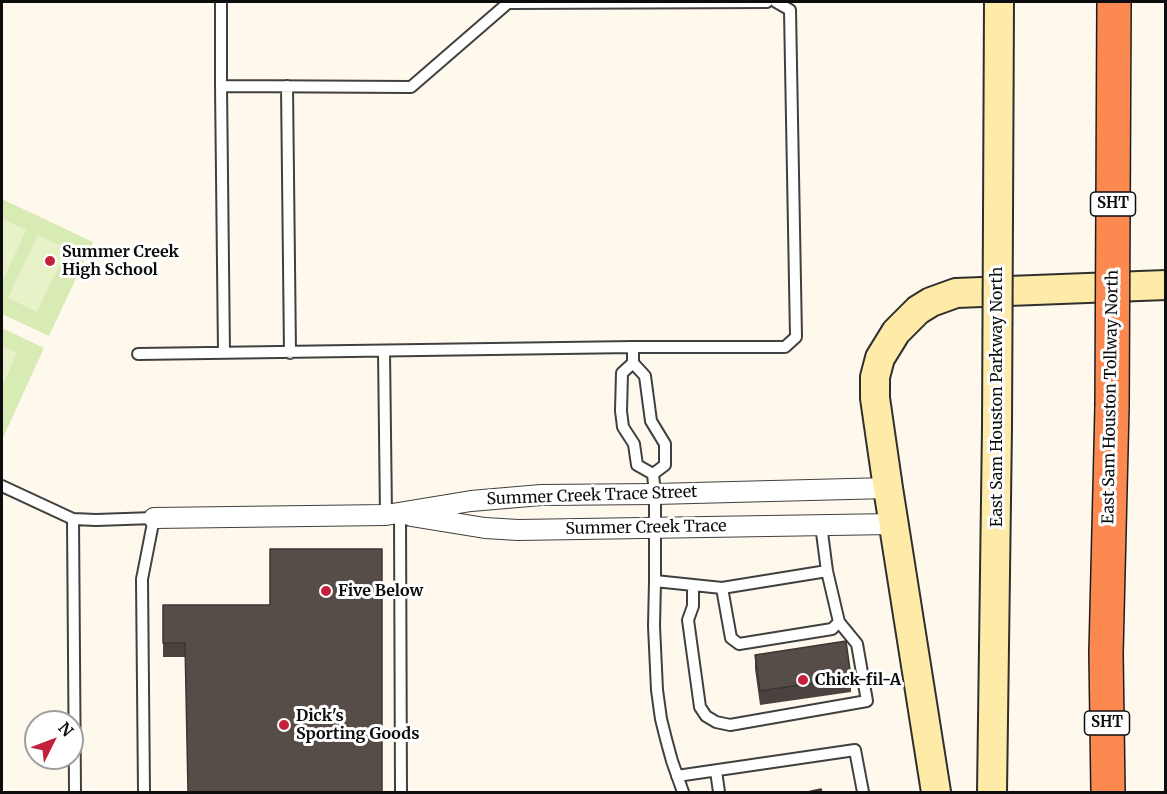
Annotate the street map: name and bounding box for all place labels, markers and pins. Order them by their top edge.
place label: Summer Creek High School [62,242,179,280]
marker: Summer Creek High School [43,254,57,268]
place label: Five Below [338,581,423,601]
marker: Five Below [319,584,333,598]
place label: Chick-fil-A [815,670,901,690]
marker: Chick-fil-A [796,673,810,687]
place label: Dick's Sporting Goods [296,706,419,744]
marker: Dick's Sporting Goods [277,718,291,732]

